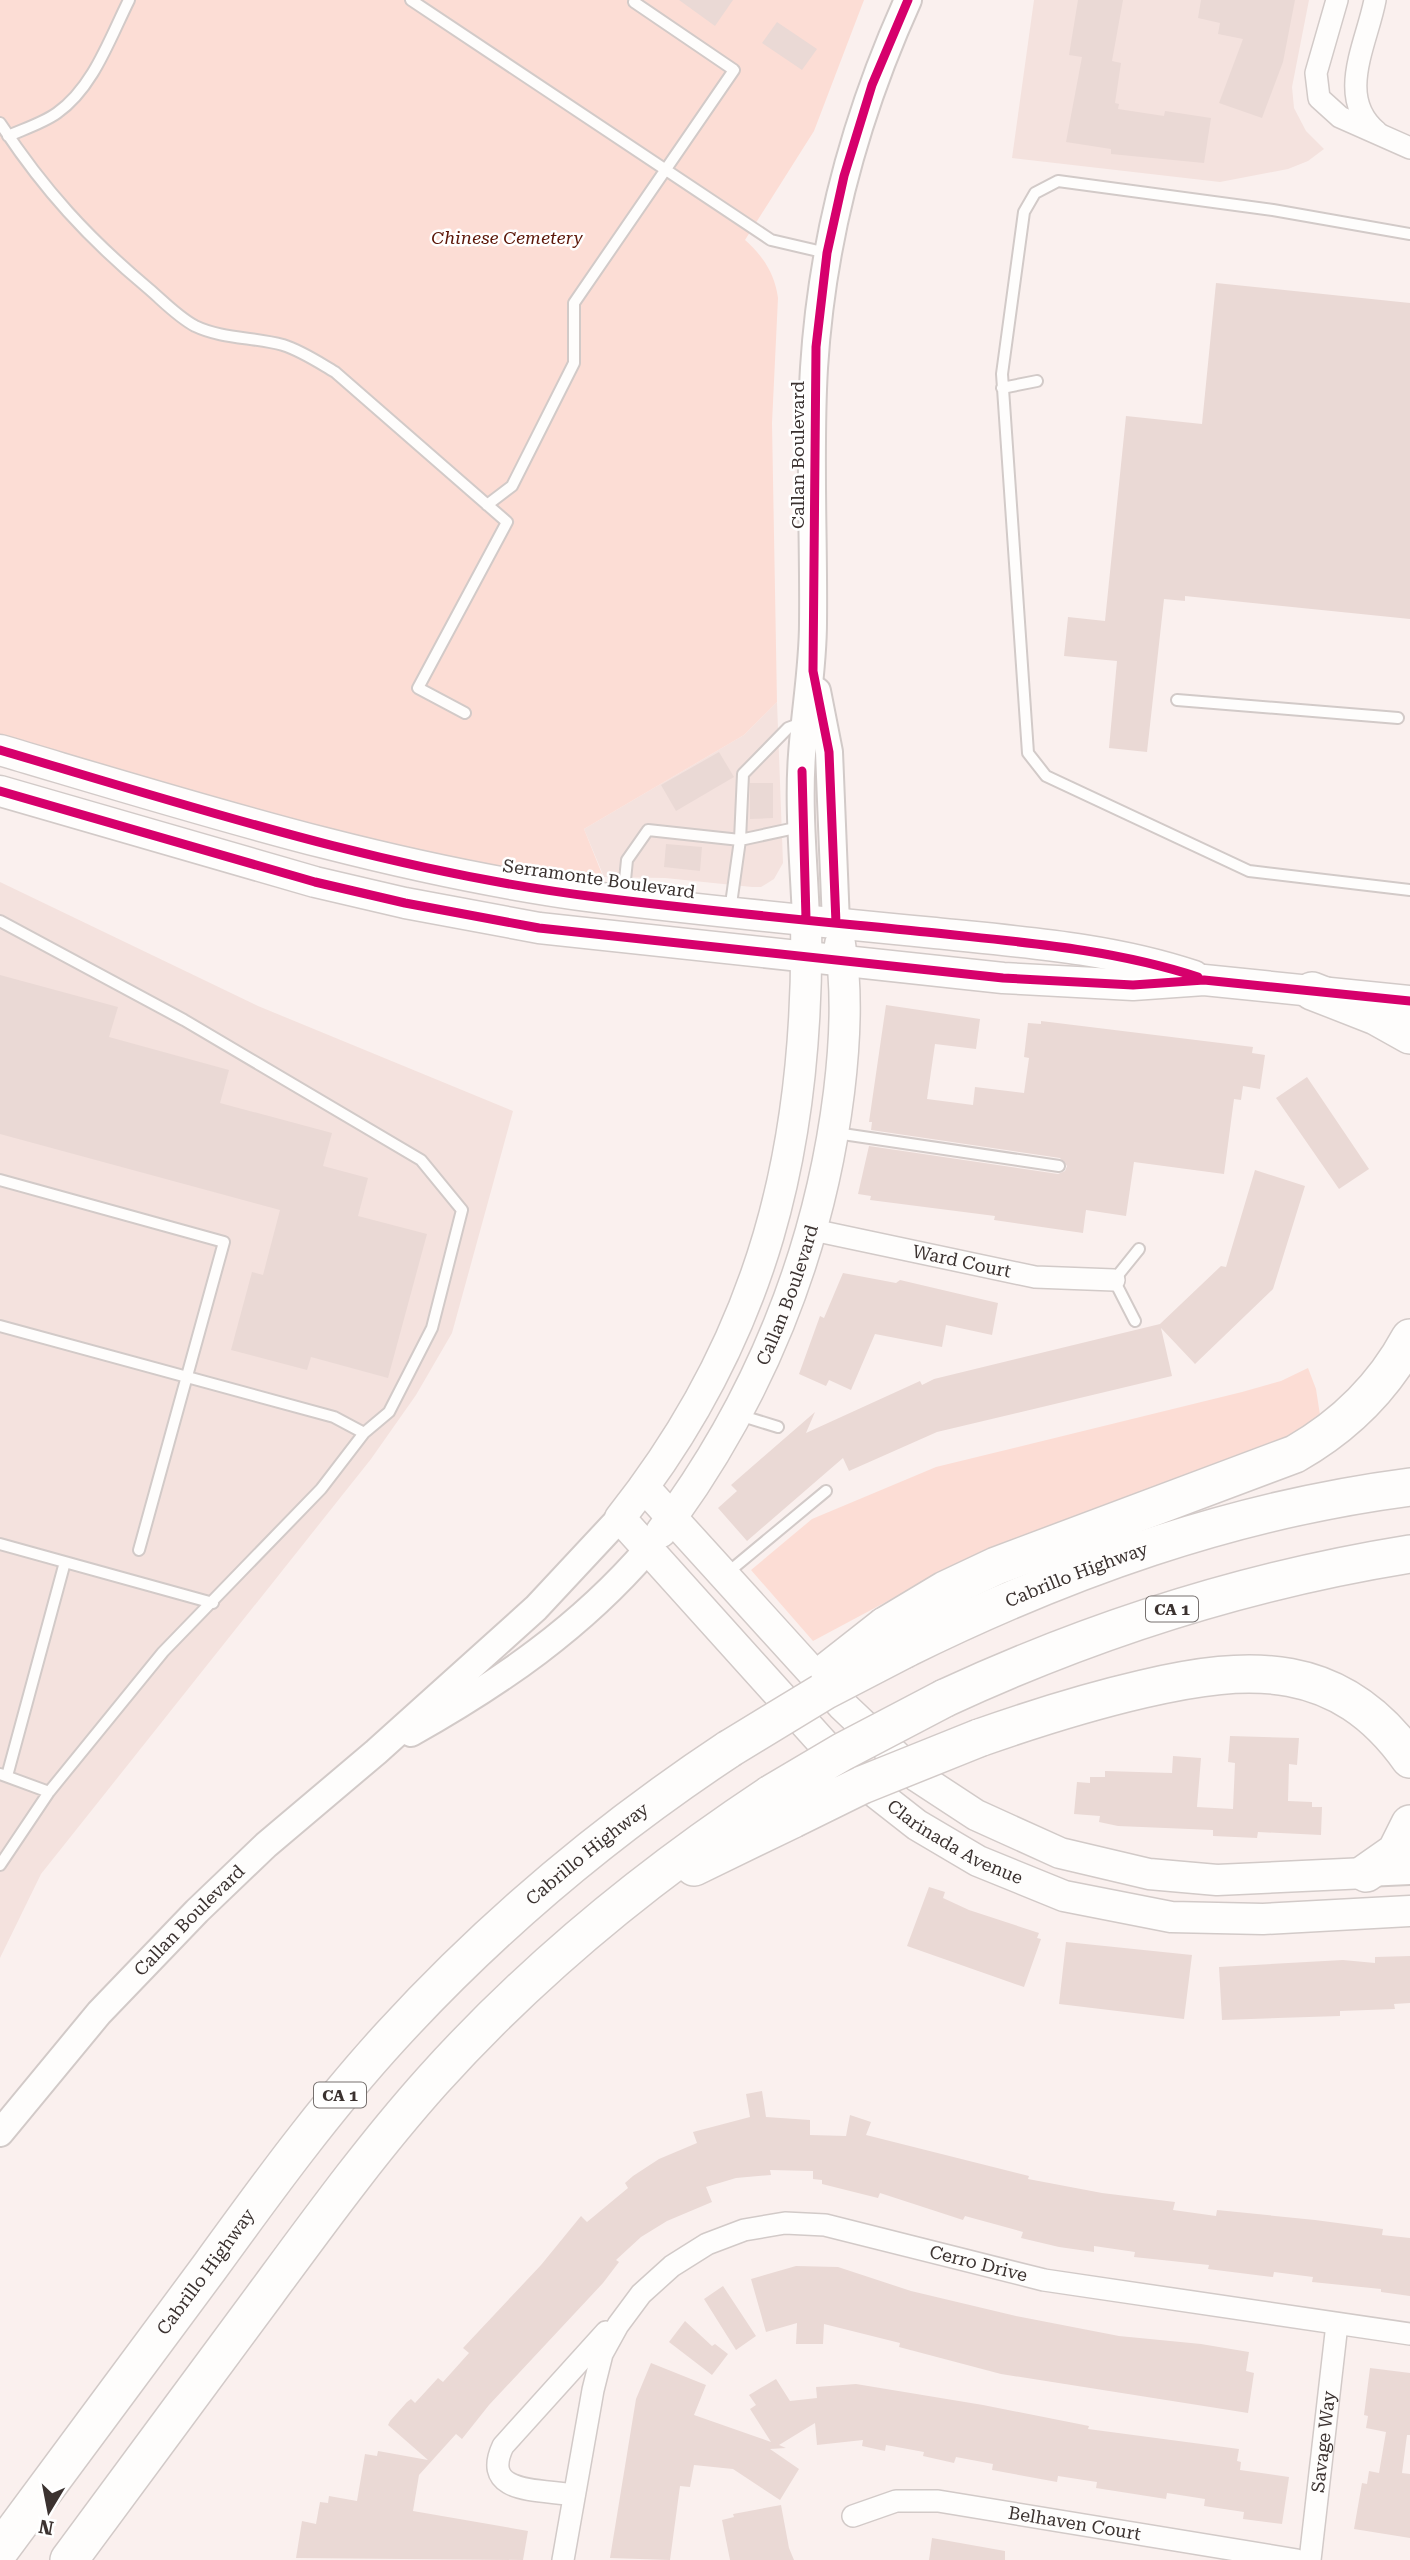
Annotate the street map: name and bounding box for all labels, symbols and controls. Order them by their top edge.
park label: Chinese Cemetery [431,227,583,248]
street label: Callan Boulevard [787,381,808,529]
street label: Serramonte Boulevard [502,855,697,902]
street label: Callan Boulevard [751,1222,822,1368]
street label: Ward Court [911,1240,1013,1282]
street label: Cabrillo Highway [1002,1538,1151,1611]
road number: CA 1 [1146,1596,1198,1622]
street label: Clarinada Avenue [883,1795,1026,1888]
street label: Cabrillo Highway [521,1798,653,1909]
street label: Callan Boulevard [129,1860,249,1980]
road number: CA 1 [314,2082,366,2108]
street label: Cabrillo Highway [152,2204,259,2339]
street label: Cerro Drive [927,2241,1030,2285]
street label: Savage Way [1307,2389,1339,2494]
north arrow [14,2476,84,2546]
street label: Belhaven Court [1007,2502,1143,2544]
text: N [37,2515,55,2540]

